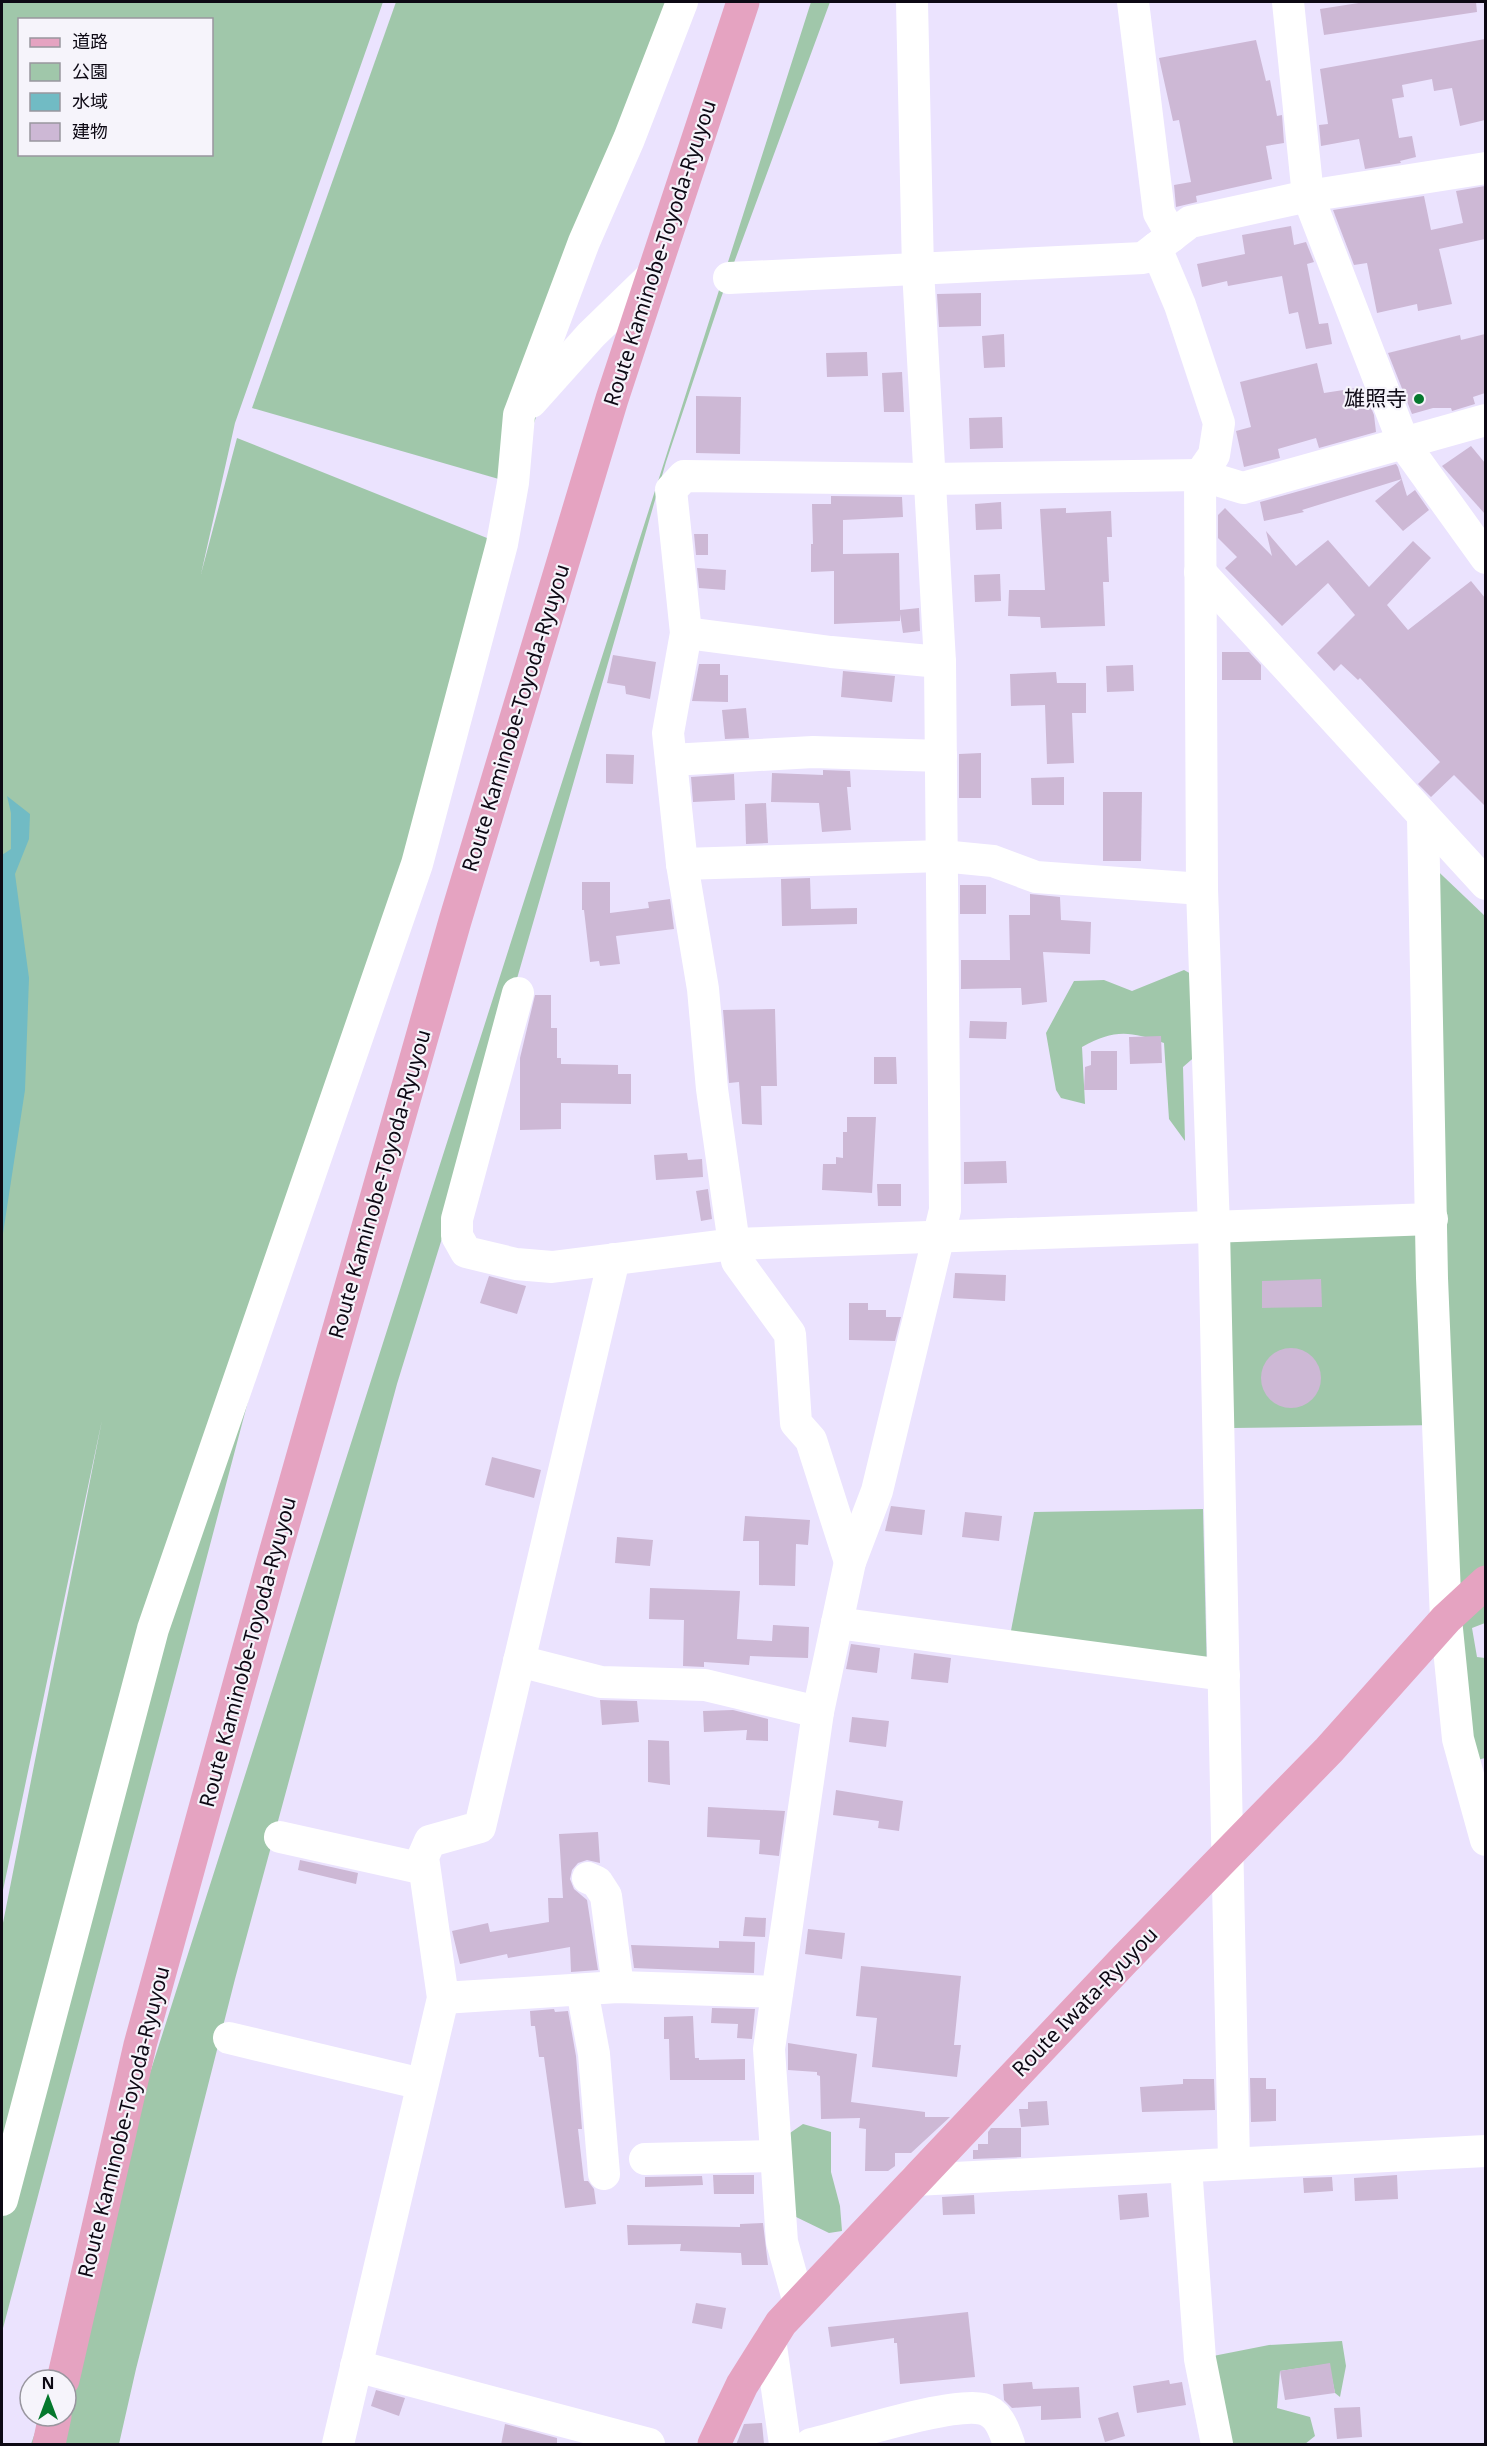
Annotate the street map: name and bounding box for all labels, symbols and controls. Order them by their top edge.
legend [18,18,213,156]
text: 道路 [72,29,108,53]
text: 公園 [72,59,108,83]
text: 水域 [72,89,108,113]
street label: Route Kaminobe-Toyoda-Ryuyou [596,96,722,409]
text: 建物 [72,119,108,143]
place label: 雄照寺 [1344,384,1407,412]
marker: 雄照寺 [1412,392,1426,406]
street label: Route Kaminobe-Toyoda-Ryuyou [455,560,575,875]
street label: Route Kaminobe-Toyoda-Ryuyou [321,1026,437,1342]
street label: Route Kaminobe-Toyoda-Ryuyou [192,1493,302,1810]
street label: Route Iwata-Ryuyou [1005,1920,1163,2082]
street label: Route Kaminobe-Toyoda-Ryuyou [71,1963,175,2281]
north arrow [18,2368,78,2428]
text: N [41,2372,55,2394]

